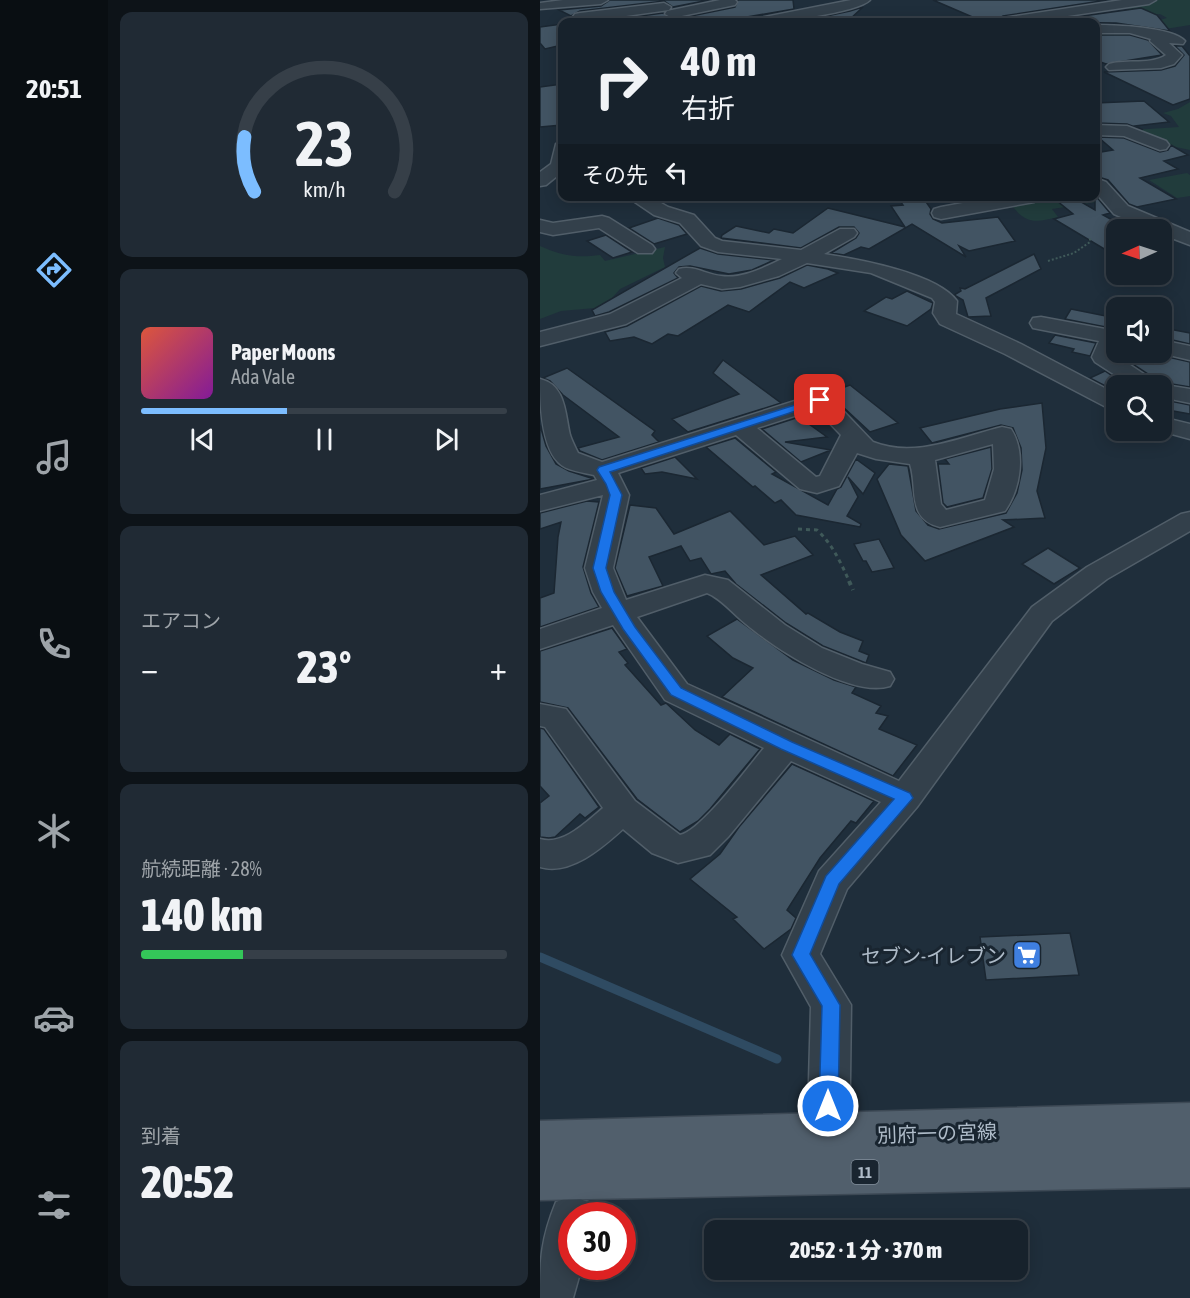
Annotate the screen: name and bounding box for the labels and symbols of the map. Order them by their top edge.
north arrow [1106,219,1172,285]
pin [794,374,845,425]
supermarket icon: セブン-イレブン [1011,939,1043,971]
place label: セブン-イレブン [861,944,1006,967]
position arrow [796,1074,860,1138]
street label: 別府一の宮線 [877,1119,997,1147]
road number: 11 [852,1160,878,1184]
speed limit sign: 30 [558,1202,636,1280]

